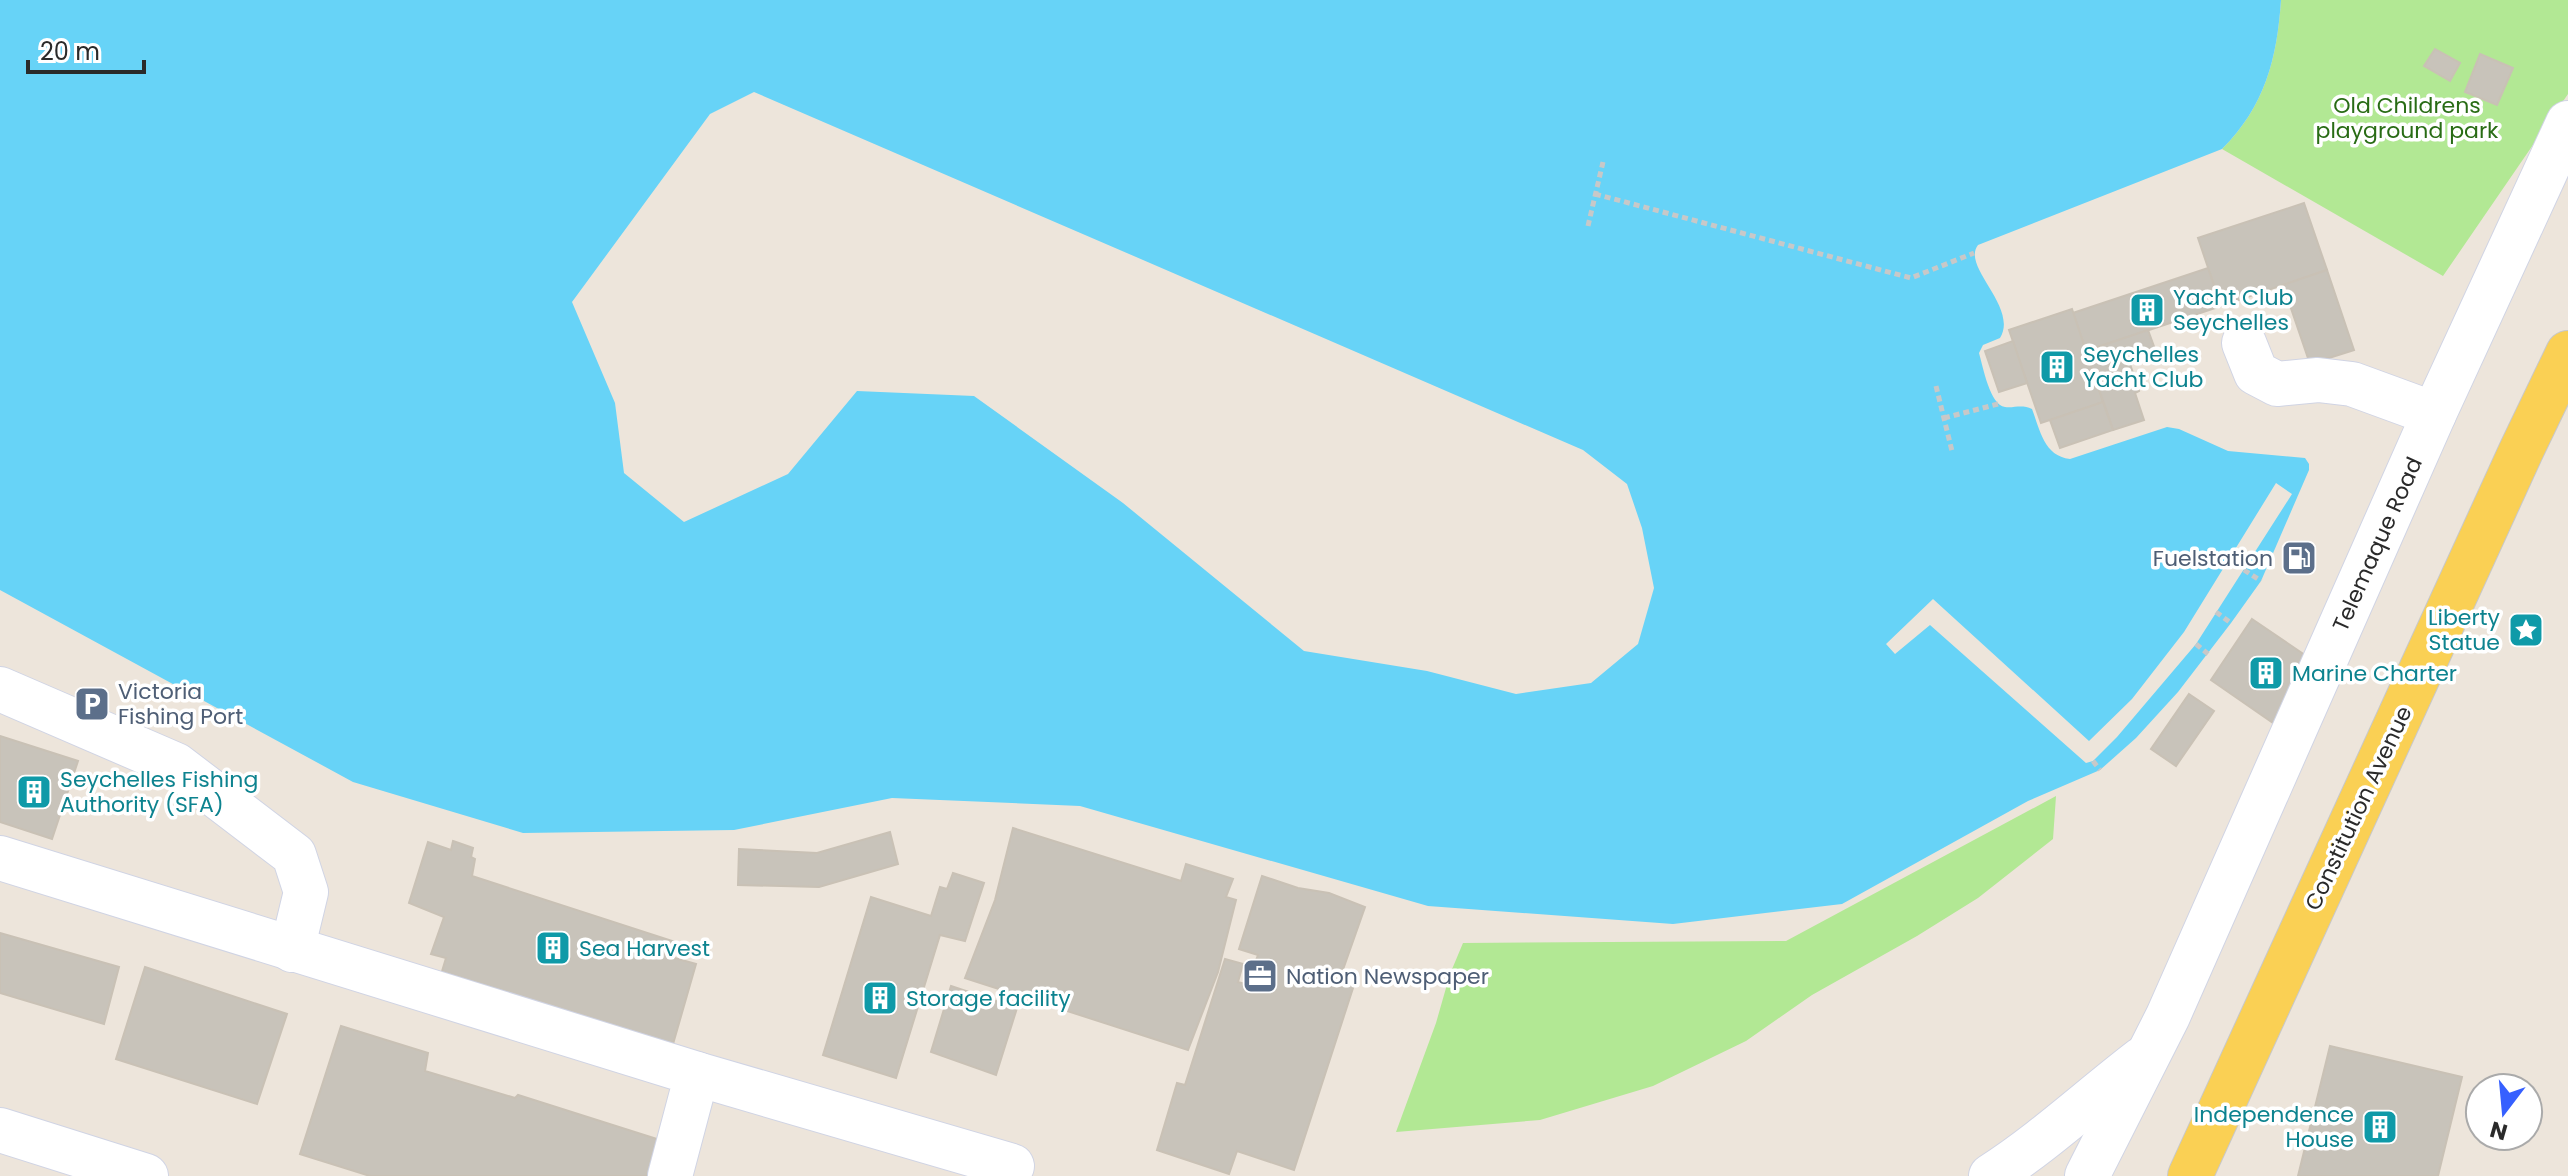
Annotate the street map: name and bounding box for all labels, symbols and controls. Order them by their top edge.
scale bar [28,24,144,74]
text: 20 m [40,35,100,68]
park label: Old Childrens playground park [2316,90,2499,146]
place label: Yacht Club Seychelles [2173,282,2293,338]
building icon: Yacht Club Seychelles [2128,291,2166,329]
place label: Seychelles Yacht Club [2083,339,2203,395]
building icon: Seychelles Yacht Club [2038,348,2076,386]
street label: Telemaque Road [2325,452,2430,636]
fuel station icon: Fuelstation [2280,539,2318,577]
place label: Fuelstation [2153,543,2273,574]
place label: Liberty Statue [2428,602,2501,658]
place icon: Liberty Statue [2507,611,2545,649]
building icon: Marine Charter [2247,654,2285,692]
place label: Marine Charter [2292,658,2457,689]
place label: Victoria Fishing Port [118,676,243,732]
parking icon: Victoria Fishing Port [73,685,111,723]
street label: Constitution Avenue [2297,701,2419,915]
place label: Seychelles Fishing Authority (SFA) [60,764,258,820]
building icon: Seychelles Fishing Authority (SFA) [15,773,53,811]
building icon: Sea Harvest [534,929,572,967]
place label: Sea Harvest [579,933,710,964]
office icon: Nation Newspaper [1241,957,1279,995]
place label: Nation Newspaper [1286,961,1489,992]
building icon: Storage facility [861,979,899,1017]
place label: Storage facility [906,983,1071,1014]
north arrow [2464,1072,2544,1152]
place label: Independence House [2194,1099,2354,1155]
building icon: Independence House [2361,1108,2399,1146]
text: N [2486,1114,2511,1148]

